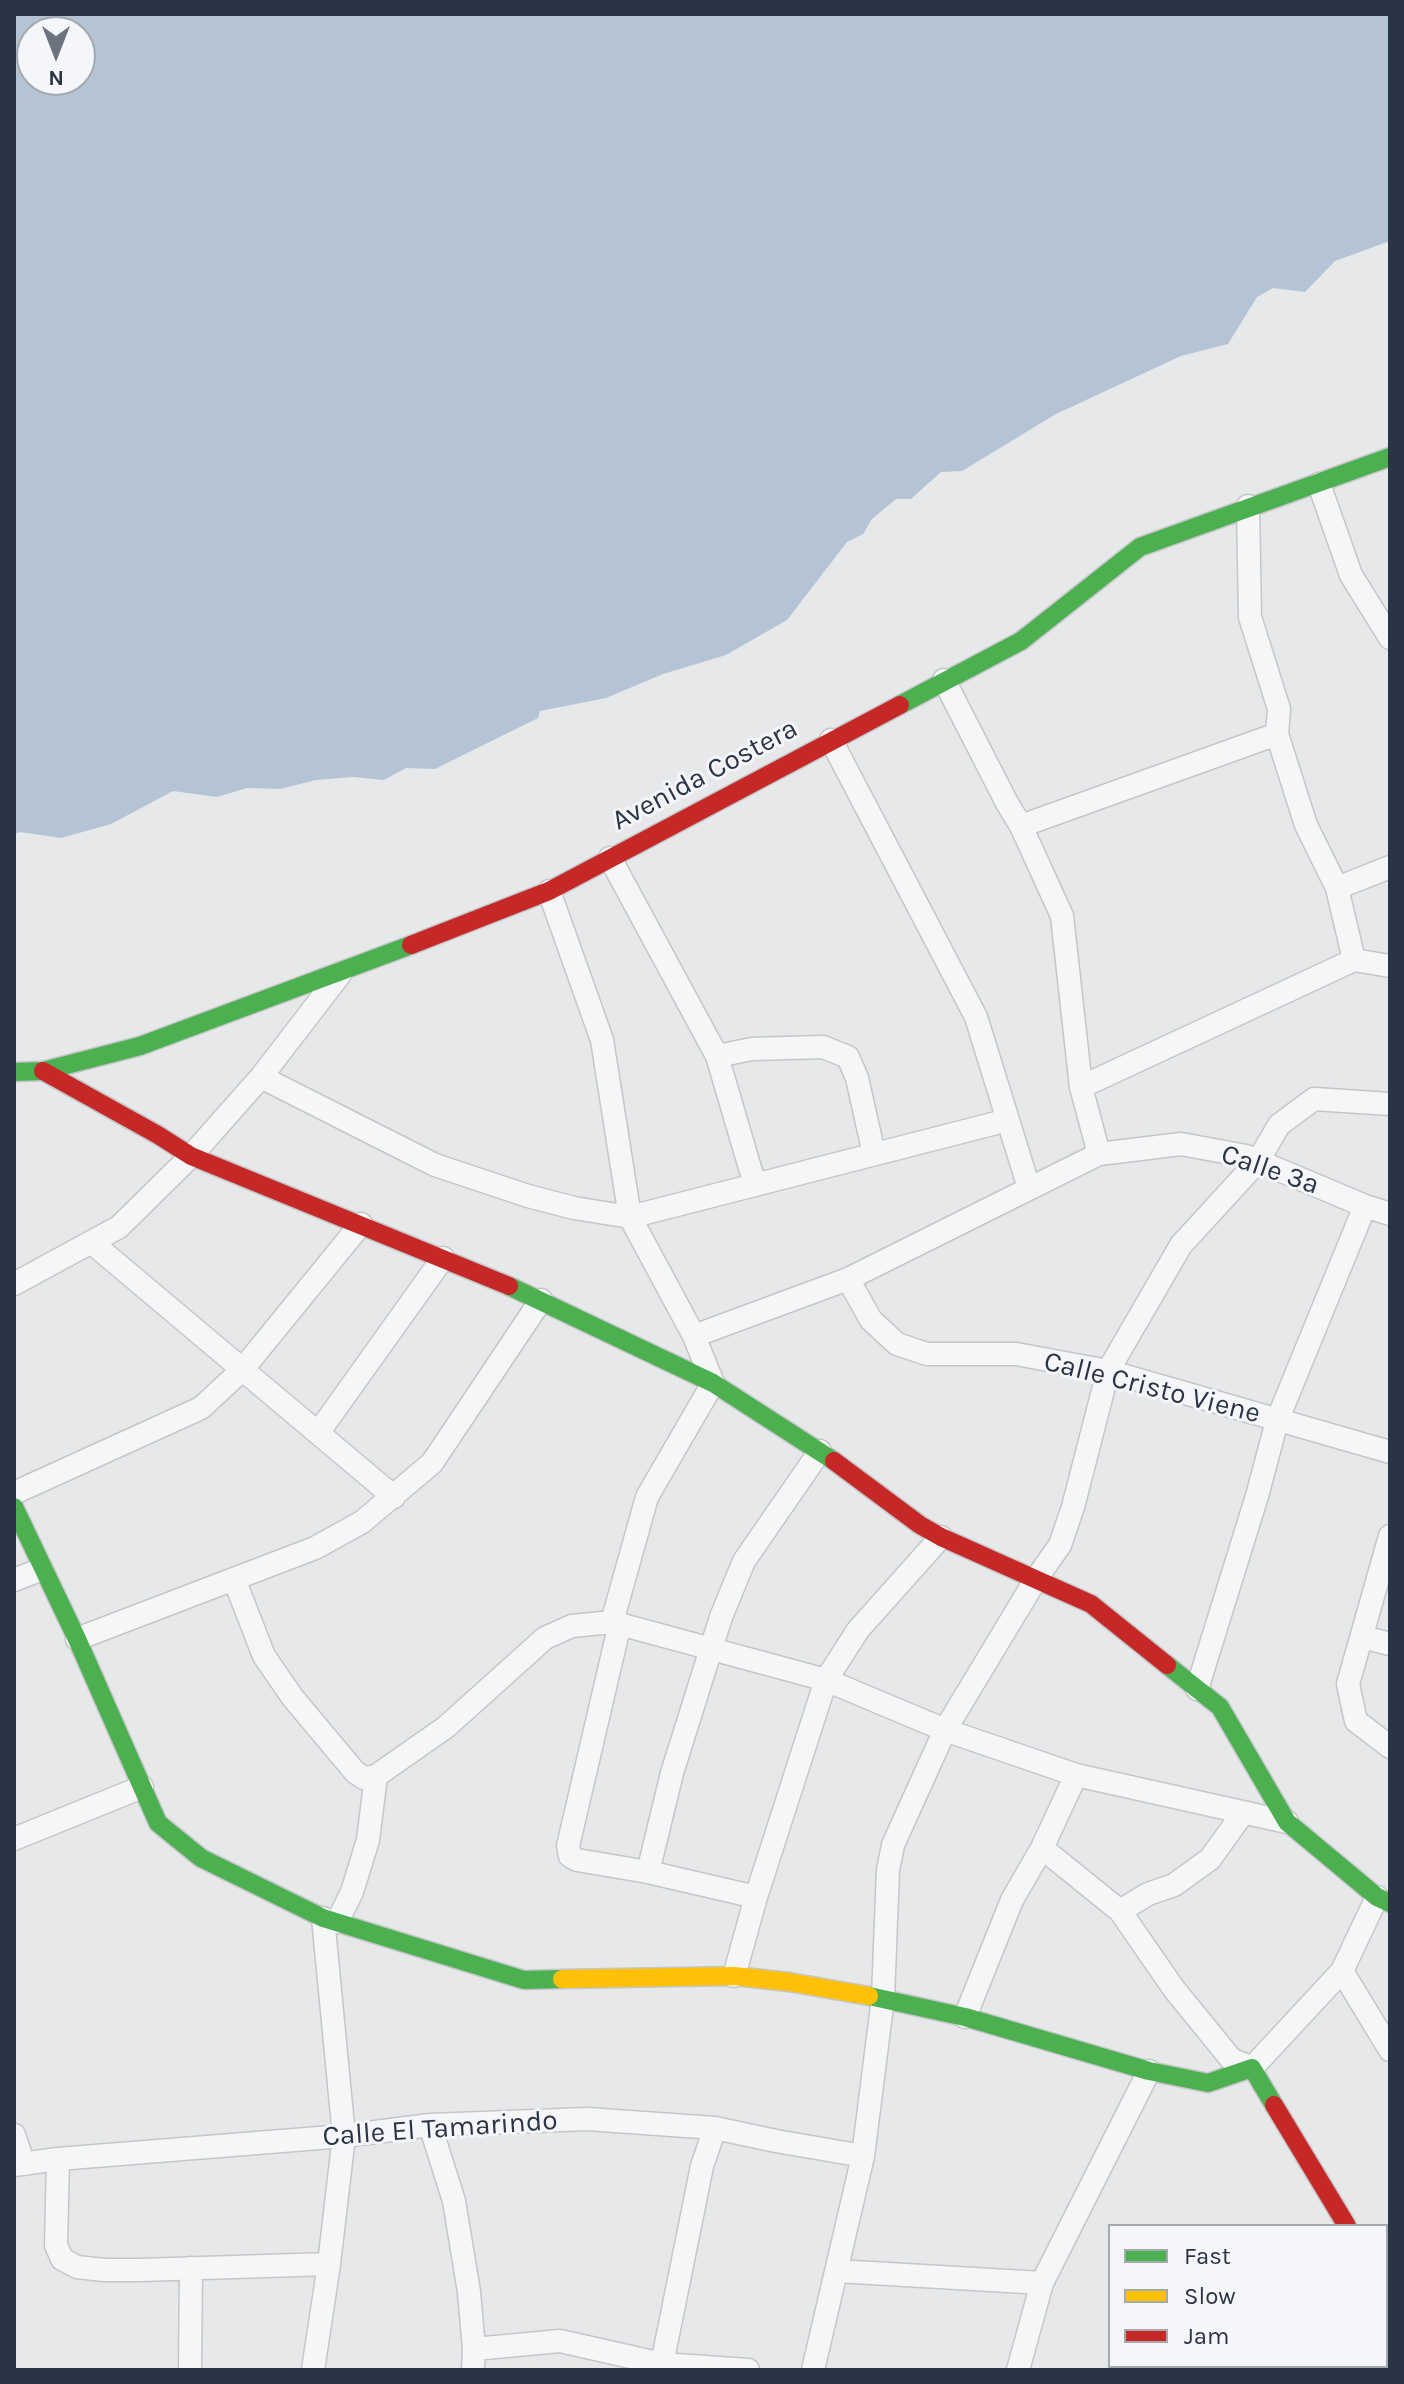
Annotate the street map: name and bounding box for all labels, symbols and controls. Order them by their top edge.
north arrow [16,16,96,96]
text: N [48,65,64,91]
street label: Avenida Costera [606,712,804,838]
street label: Calle 3ª [1217,1138,1323,1202]
street label: Calle Cristo Viene [1040,1345,1264,1431]
street label: Calle El Tamarindo [321,2104,559,2154]
legend [1108,2224,1388,2368]
text: Fast [1184,2242,1231,2270]
text: Slow [1184,2282,1236,2310]
text: Jam [1184,2322,1229,2350]

